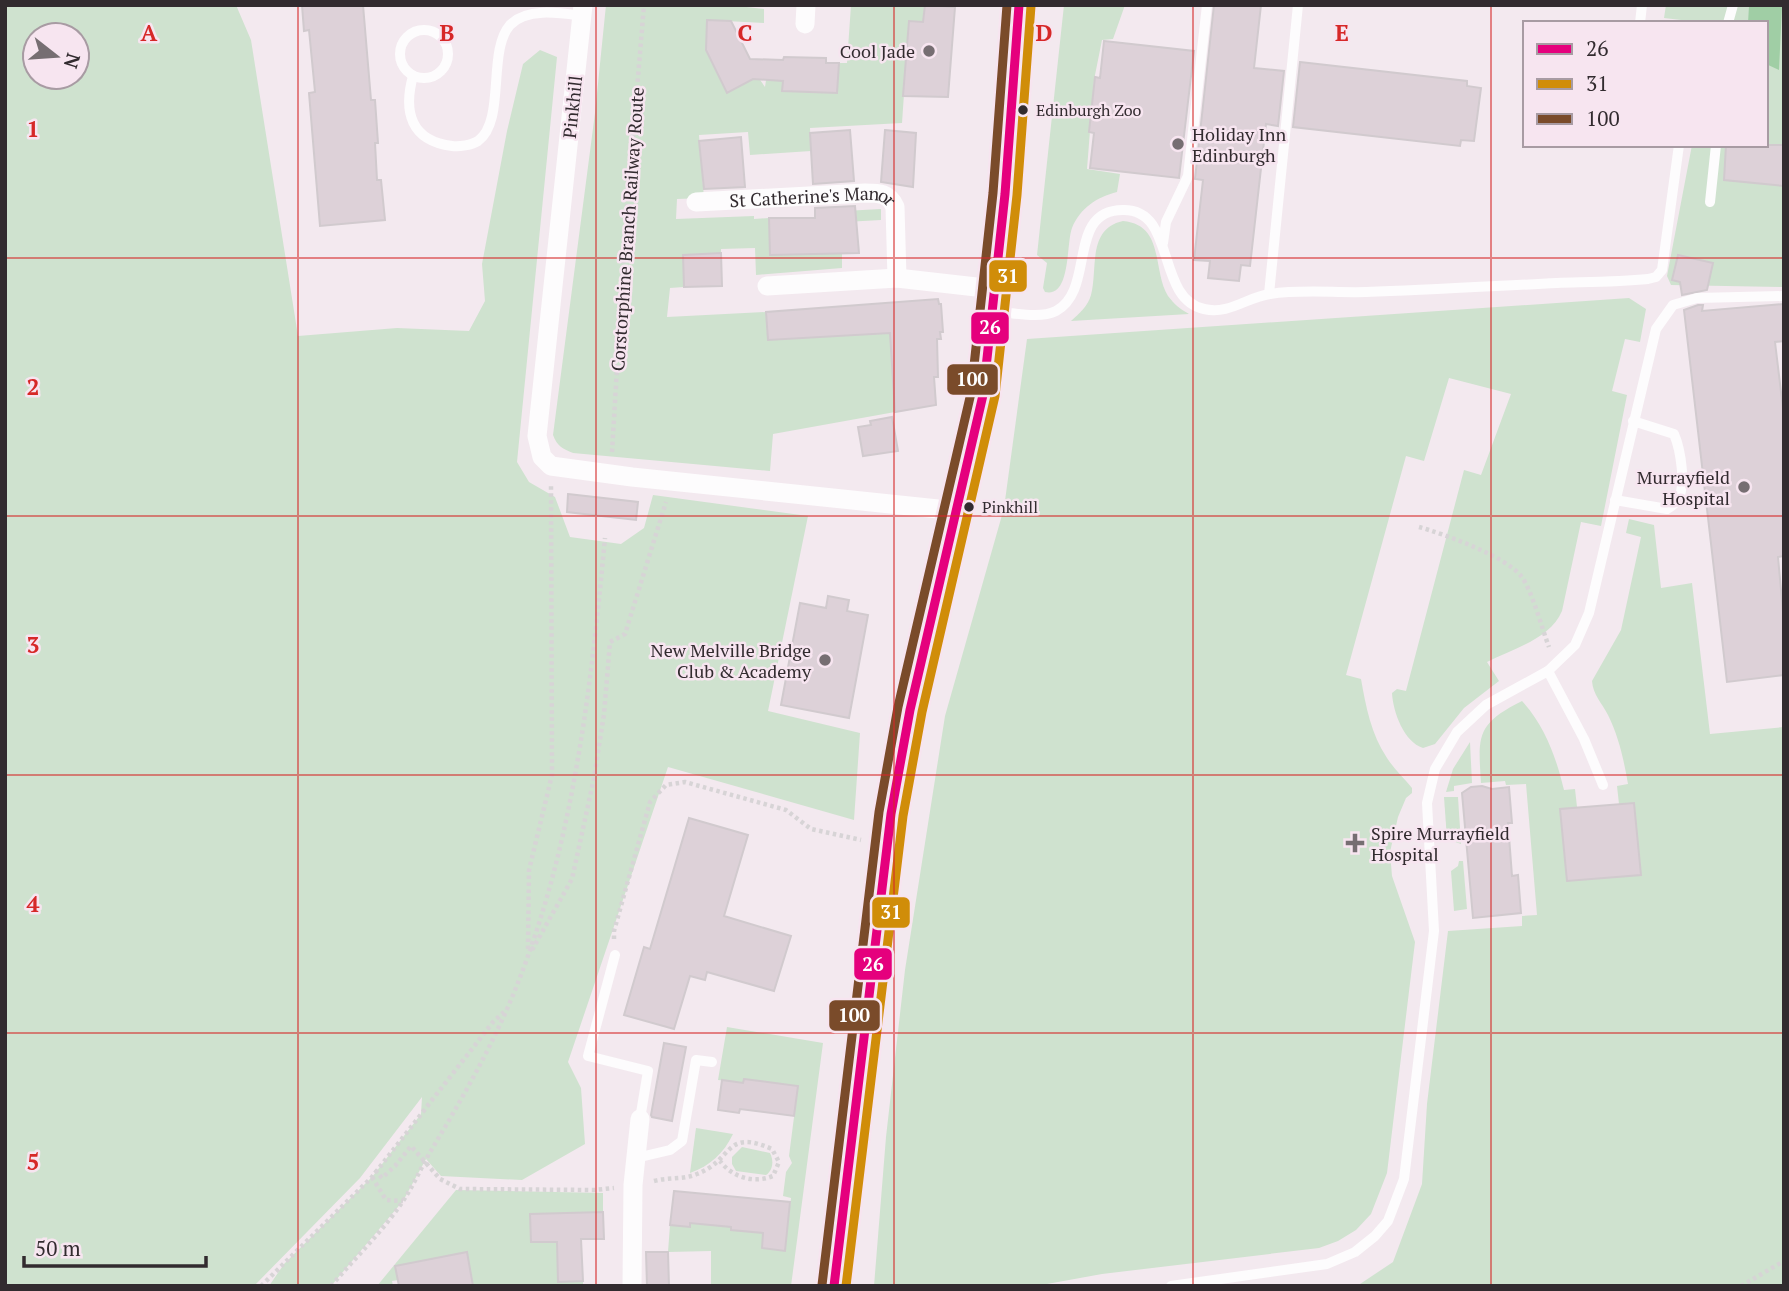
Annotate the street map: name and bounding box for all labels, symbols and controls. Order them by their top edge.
text: A [141,17,158,48]
text: B [440,17,455,48]
text: C [738,17,753,48]
text: D [1036,17,1053,48]
text: E [1335,17,1349,48]
north arrow [21,21,91,91]
legend [1523,21,1768,147]
text: 26 [1586,34,1608,62]
place label: Cool Jade [840,39,915,63]
marker: Cool Jade [921,43,937,59]
text: N [59,51,87,72]
text: 31 [1586,69,1608,97]
street label: Pinkhill [557,74,587,140]
street label: Corstorphine Branch Railway Route [605,86,649,372]
place label: Edinburgh Zoo [1036,99,1141,121]
marker: Edinburgh Zoo [1016,103,1030,117]
text: 100 [1586,104,1620,132]
text: 1 [27,113,40,144]
place label: Holiday Inn Edinburgh [1192,122,1286,167]
marker: Holiday Inn Edinburgh [1170,136,1186,152]
street label: St Catherine's Manor [729,181,902,212]
line badge: 31 [988,259,1028,293]
text: 31 [997,263,1019,288]
line badge: 26 [970,311,1010,345]
text: 26 [979,314,1001,339]
line badge: 100 [946,363,999,396]
text: 100 [956,366,988,391]
text: 2 [27,371,40,402]
place label: Murrayfield Hospital [1637,465,1730,510]
marker: Murrayfield Hospital [1736,479,1752,495]
place label: Pinkhill [982,496,1038,518]
marker: Pinkhill [962,500,976,514]
text: 3 [27,629,40,660]
place label: New Melville Bridge Club & Academy [651,638,812,683]
marker: New Melville Bridge Club & Academy [817,652,833,668]
place label: Spire Murrayfield Hospital [1371,821,1510,866]
marker: Spire Murrayfield Hospital [1345,833,1365,853]
text: 4 [27,888,40,919]
line badge: 31 [871,896,911,929]
text: 31 [880,899,902,924]
line badge: 26 [853,947,893,981]
text: 26 [862,951,884,976]
line badge: 100 [828,999,881,1032]
text: 100 [838,1002,870,1027]
text: 5 [27,1146,40,1177]
scale bar [24,1224,206,1268]
text: 50 m [35,1234,81,1262]

